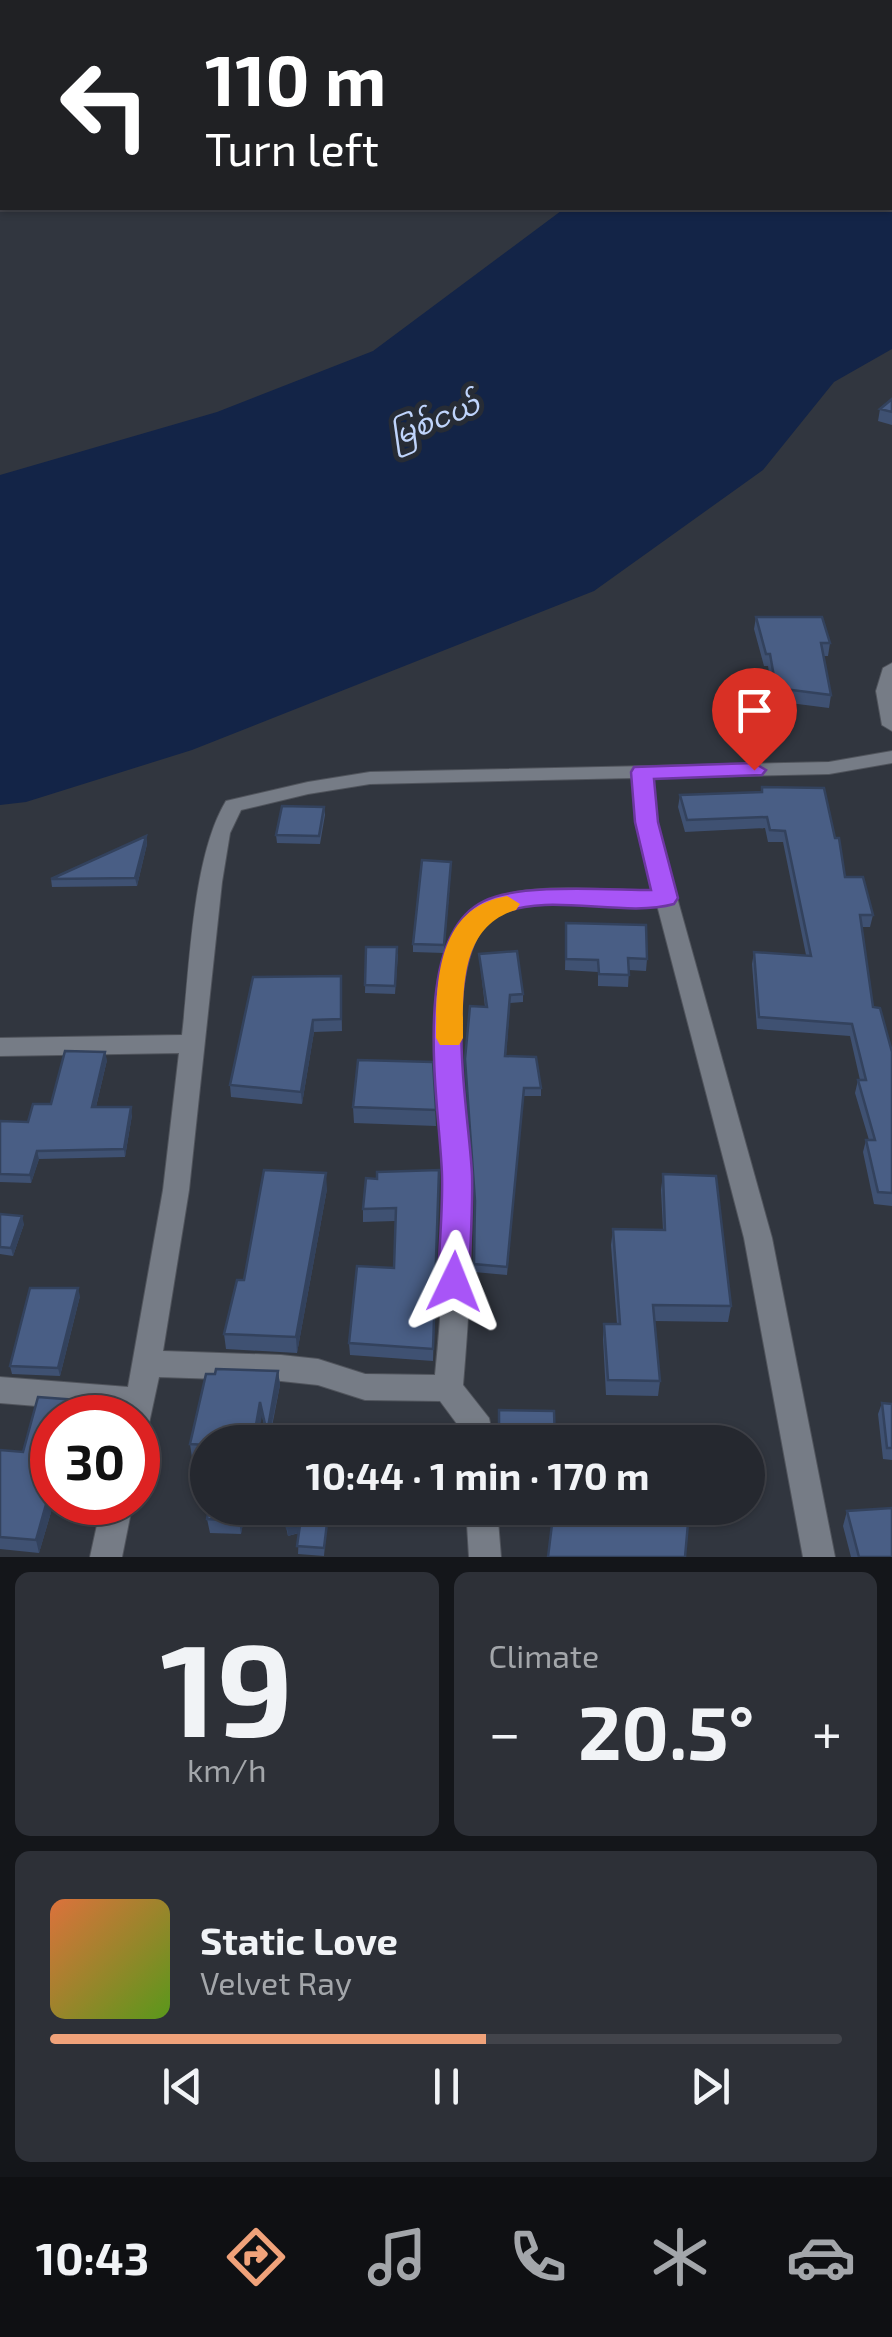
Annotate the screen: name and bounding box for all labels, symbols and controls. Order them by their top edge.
text: 110 m [205,36,386,120]
icon: left [40,40,170,170]
text: Turn left [205,121,379,175]
water label: မြစ်ငယ် [384,384,489,460]
pin [712,668,797,771]
icon: arrive [727,683,782,738]
position arrow [402,1230,506,1334]
speed limit sign: 30 [30,1395,160,1525]
text: 10:44 · 1 min · 170 m [305,1452,650,1498]
text: 19 [160,1607,293,1763]
text: Climate [489,1636,599,1674]
text: 20.5° [578,1685,754,1775]
text: − [489,1698,521,1764]
text: + [812,1698,842,1764]
text: km/h [187,1750,266,1788]
text: Static Love [200,1917,398,1963]
text: Velvet Ray [200,1963,352,2001]
icon: previous [155,2059,210,2114]
icon: pause [419,2059,474,2114]
icon: next [683,2059,738,2114]
icon: directions [221,2222,291,2292]
icon: music [362,2222,432,2292]
icon: phone [503,2222,573,2292]
icon: climate [645,2222,715,2292]
icon: car [786,2222,856,2292]
text: 10:43 [36,2230,149,2284]

